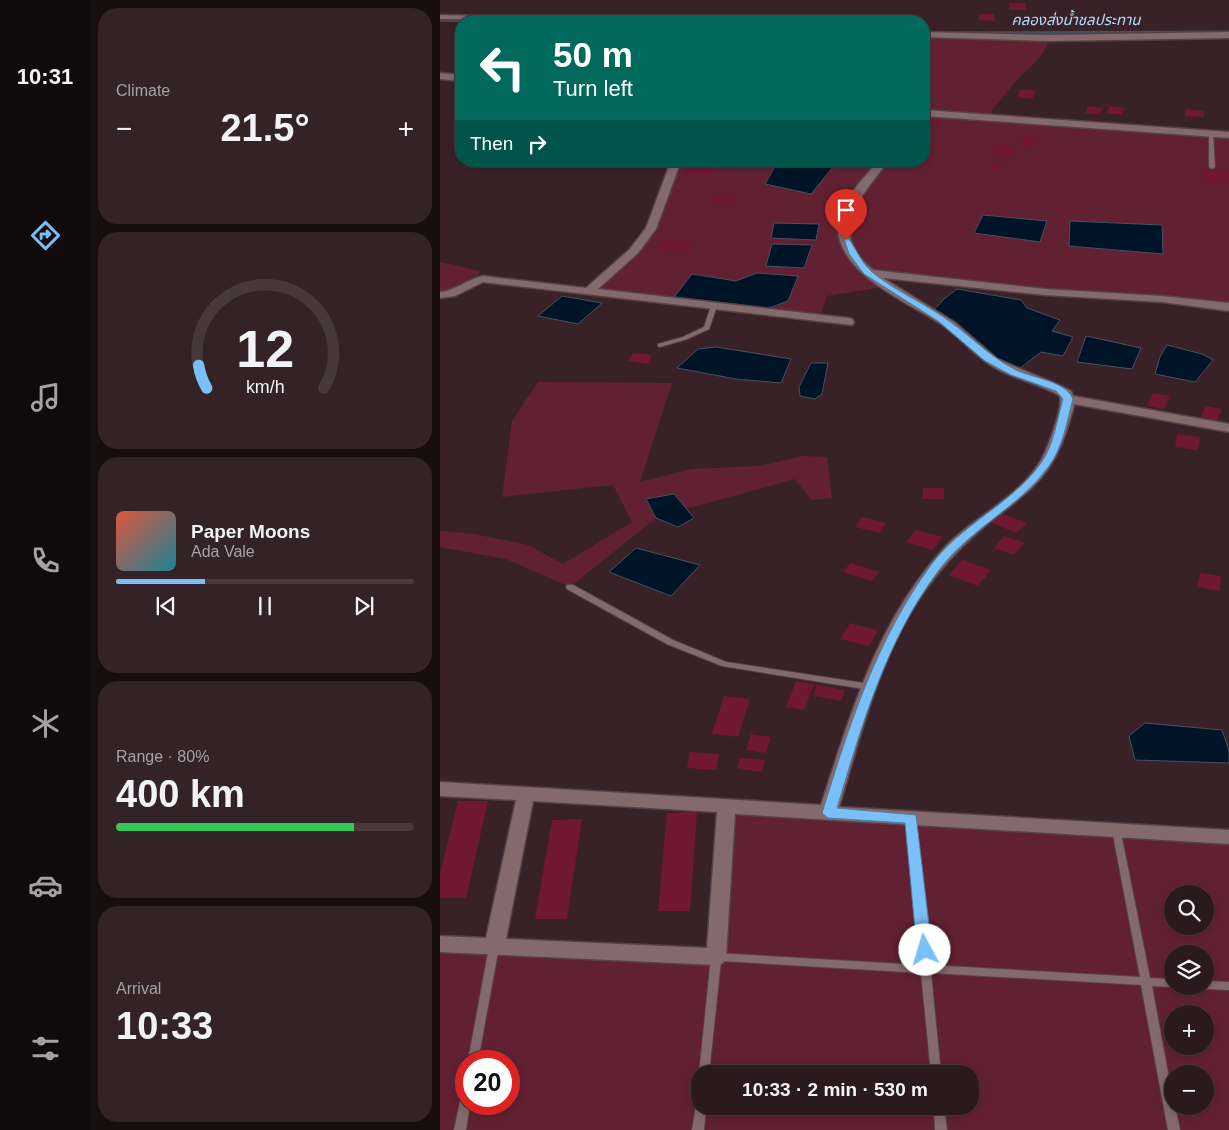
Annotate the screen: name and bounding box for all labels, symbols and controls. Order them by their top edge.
water label: คลองส่งน้ำชลประทาน [1011,9,1141,28]
icon: left [470,35,535,100]
text: 50 m [553,35,633,74]
text: 10:31 [17,64,73,89]
text: Turn left [553,76,633,101]
text: Climate [116,82,170,99]
text: 21.5° [220,107,310,149]
text: − [116,113,132,144]
text: + [398,113,414,144]
icon: right [523,130,551,158]
text: Then [470,133,513,154]
pin [825,189,867,240]
icon: arrive [832,196,860,224]
icon: directions [28,218,63,253]
text: 12 [236,320,294,378]
text: km/h [246,377,284,397]
icon: music [28,380,63,415]
text: Paper Moons [191,521,310,542]
icon: phone [28,543,63,578]
text: Ada Vale [191,543,255,560]
icon: previous [152,592,180,620]
icon: pause [251,592,279,620]
icon: next [350,592,378,620]
icon: climate [28,706,63,741]
text: Range · 80% [116,748,209,765]
text: 400 km [116,773,245,815]
icon: car [28,868,63,903]
map controls [1164,885,1214,1115]
button: search [1164,885,1214,935]
position arrow [898,923,950,975]
button: layers [1164,945,1214,995]
text: Arrival [116,980,161,997]
text: 10:33 [116,1005,213,1047]
button: + [1164,1005,1214,1055]
icon: filters [28,1031,63,1066]
speed limit sign: 20 [455,1050,520,1115]
button: − [1164,1065,1214,1115]
text: 10:33 · 2 min · 530 m [742,1079,928,1100]

